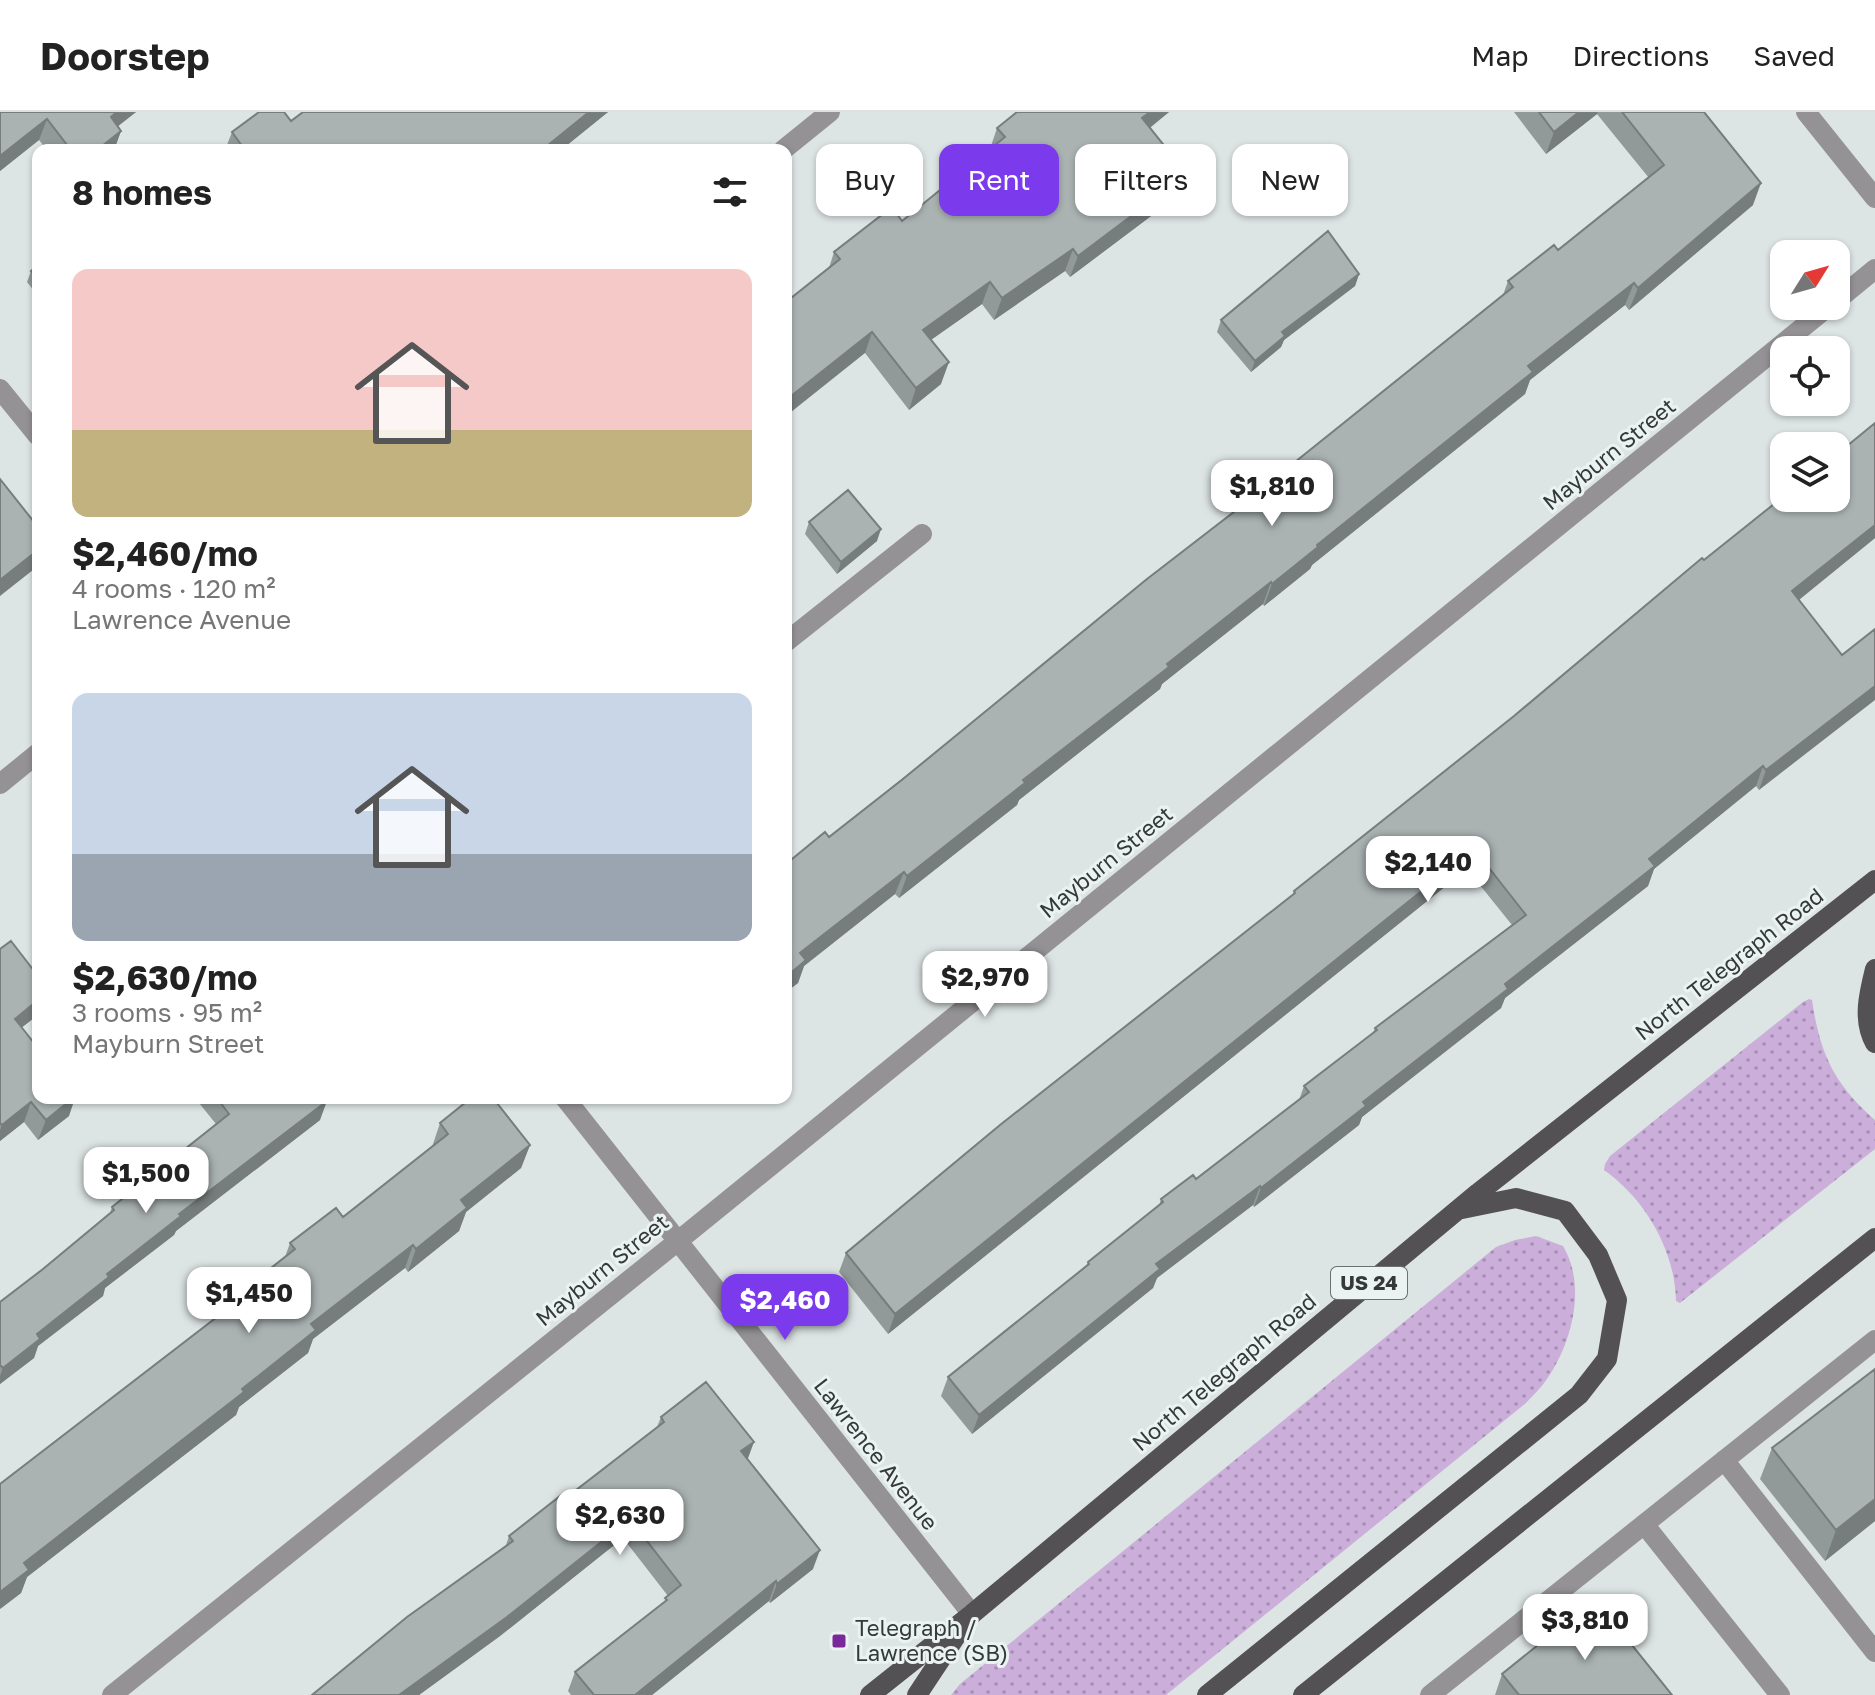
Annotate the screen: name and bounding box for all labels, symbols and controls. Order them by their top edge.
text: Doorstep [40,33,210,78]
text: Map [1471,39,1528,72]
text: Directions [1572,39,1709,72]
text: Saved [1753,39,1835,72]
chip: Buy [816,144,923,216]
chip: Rent [939,144,1059,216]
chip: Filters [1075,144,1216,216]
chip: New [1232,144,1348,216]
icon: filters [708,170,752,214]
text: 8 homes [72,172,212,212]
north arrow [1770,240,1850,320]
map controls [1770,240,1850,512]
icon: home [340,321,484,465]
button: locate [1770,336,1850,416]
street label: Mayburn Street [1537,392,1680,515]
button: layers [1770,432,1850,512]
pin: $1,810 [1207,460,1337,528]
text: $1,810 [1229,470,1315,501]
text: $2,460/mo [72,533,258,573]
text: 4 rooms · 120 m² [72,573,276,604]
text: Lawrence Avenue [72,604,291,635]
icon: home [340,745,484,889]
street label: Mayburn Street [1034,800,1177,923]
pin: $2,140 [1363,836,1493,904]
text: $2,140 [1384,846,1472,877]
street label: North Telegraph Road [1629,882,1828,1046]
pin: $2,970 [920,951,1050,1019]
text: $2,630/mo [72,957,257,997]
text: $2,970 [940,961,1030,992]
text: 3 rooms · 95 m² [72,997,262,1028]
text: Mayburn Street [72,1028,264,1059]
pin: $1,500 [81,1147,211,1215]
text: $1,500 [102,1157,190,1188]
street label: Mayburn Street [530,1208,673,1331]
pin: $1,450 [184,1267,314,1335]
road number: US 24 [1331,1267,1407,1299]
pin: $2,460 [720,1274,850,1342]
text: $1,450 [205,1277,293,1308]
text: $2,460 [739,1284,831,1315]
street label: North Telegraph Road [1126,1287,1321,1456]
street label: Lawrence Avenue [809,1372,944,1535]
pin: $2,630 [555,1489,685,1557]
text: $2,630 [575,1499,665,1530]
pin: $3,810 [1520,1594,1650,1662]
text: $3,810 [1541,1604,1629,1635]
place label: Telegraph / Lawrence (SB) [855,1614,1008,1666]
marker: Telegraph / Lawrence (SB) [830,1632,848,1650]

